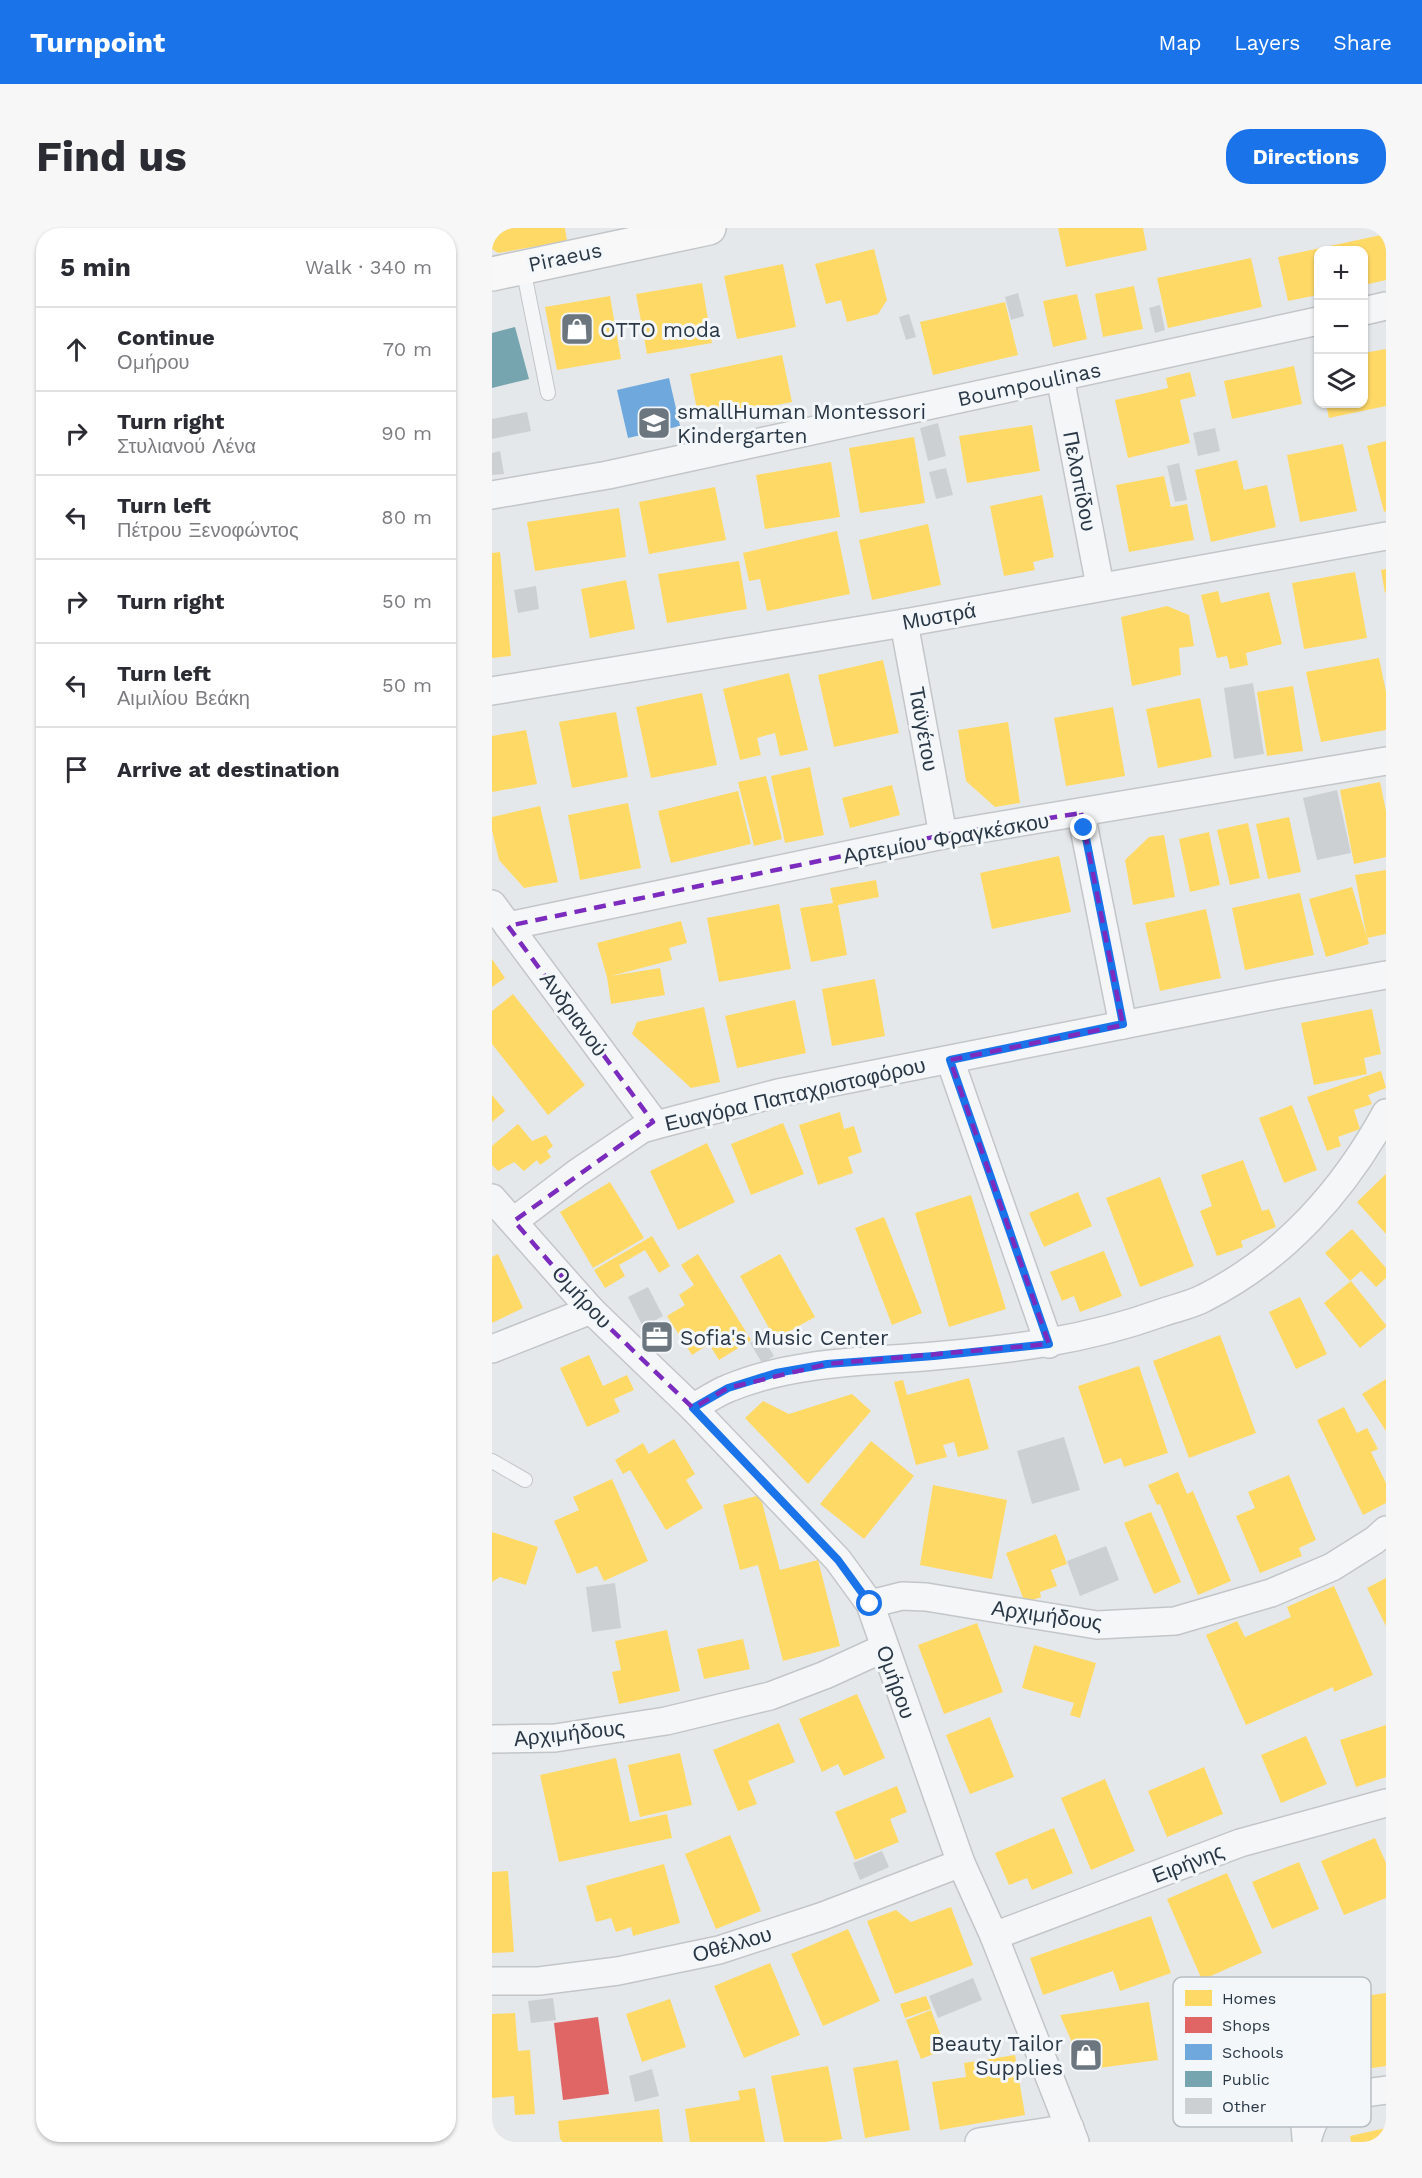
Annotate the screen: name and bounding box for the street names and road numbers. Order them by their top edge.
street label: Piraeus [526,237,604,277]
street label: Boumpoulinas [955,357,1103,411]
street label: Πελοπίδου [1058,429,1102,533]
street label: Μυστρά [900,597,978,635]
street label: Ταϋγέτου [904,685,944,773]
street label: Αρτεμίου Φραγκέσκου [841,808,1051,868]
street label: Ανδριανού [535,967,613,1061]
street label: Ευαγόρα Παπαχριστοφόρου [662,1052,928,1136]
street label: Ομήρου [547,1261,617,1333]
street label: Αρχιμήδους [990,1595,1104,1635]
street label: Ομήρου [871,1642,921,1722]
street label: Αρχιμήδους [512,1715,626,1751]
street label: Ειρήνης [1149,1838,1227,1888]
street label: Οθέλλου [690,1921,774,1967]

